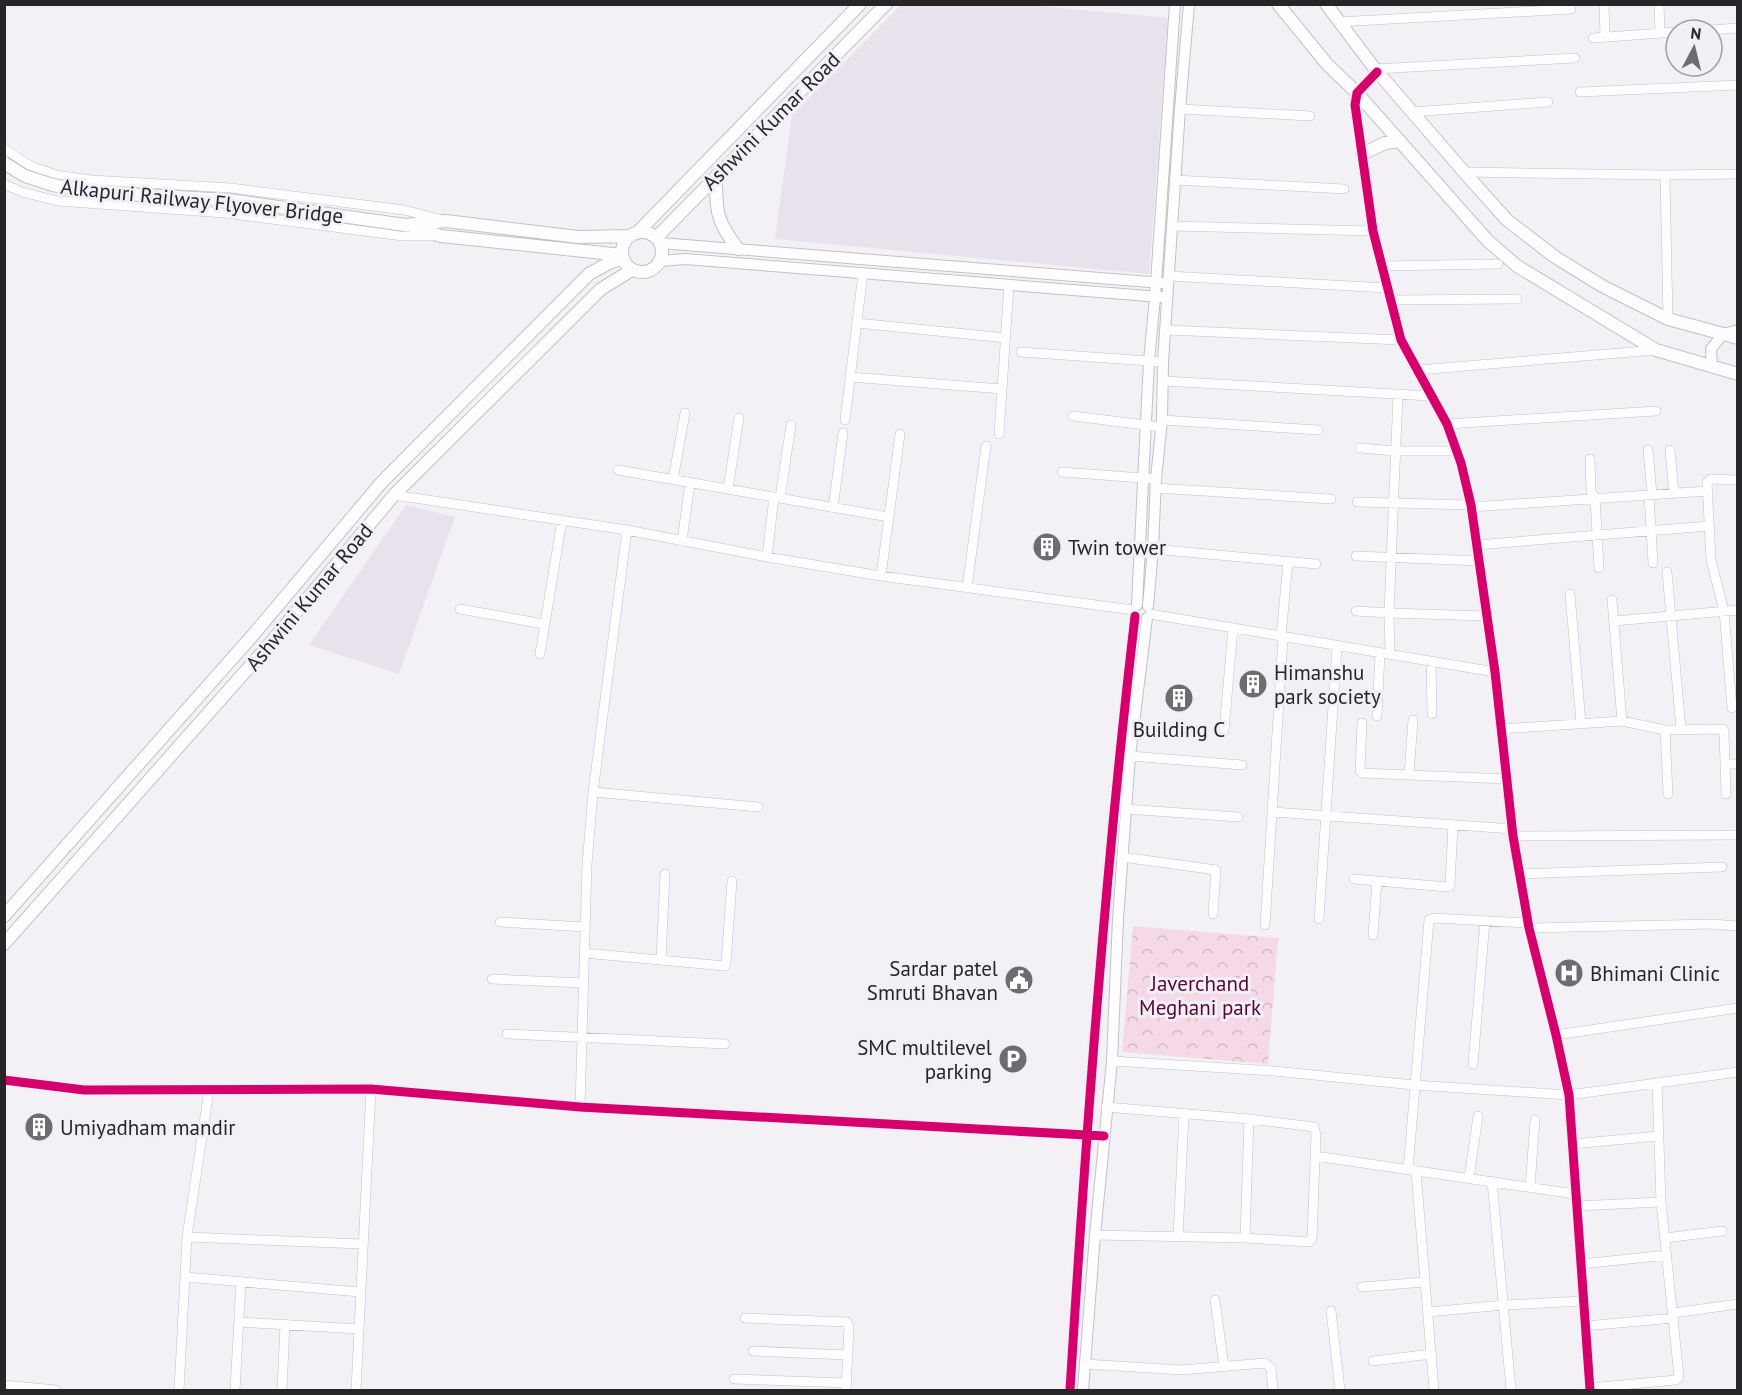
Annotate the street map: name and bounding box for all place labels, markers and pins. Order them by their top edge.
building icon: Twin tower [1031,531,1063,563]
place label: Twin tower [1068,534,1166,561]
place label: Himanshu park society [1274,659,1381,710]
building icon: Himanshu park society [1237,668,1269,700]
building icon: Building C [1163,682,1195,714]
place label: Building C [1133,716,1225,743]
place label: Sardar patel Smruti Bhavan [867,955,998,1006]
hospital icon: Bhimani Clinic [1553,957,1585,989]
place label: Bhimani Clinic [1590,960,1720,987]
public building icon: Sardar patel Smruti Bhavan [1003,964,1035,996]
place label: SMC multilevel parking [857,1034,992,1085]
parking icon: SMC multilevel parking [997,1043,1029,1075]
building icon: Umiyadham mandir [23,1111,55,1143]
place label: Umiyadham mandir [60,1114,235,1141]

